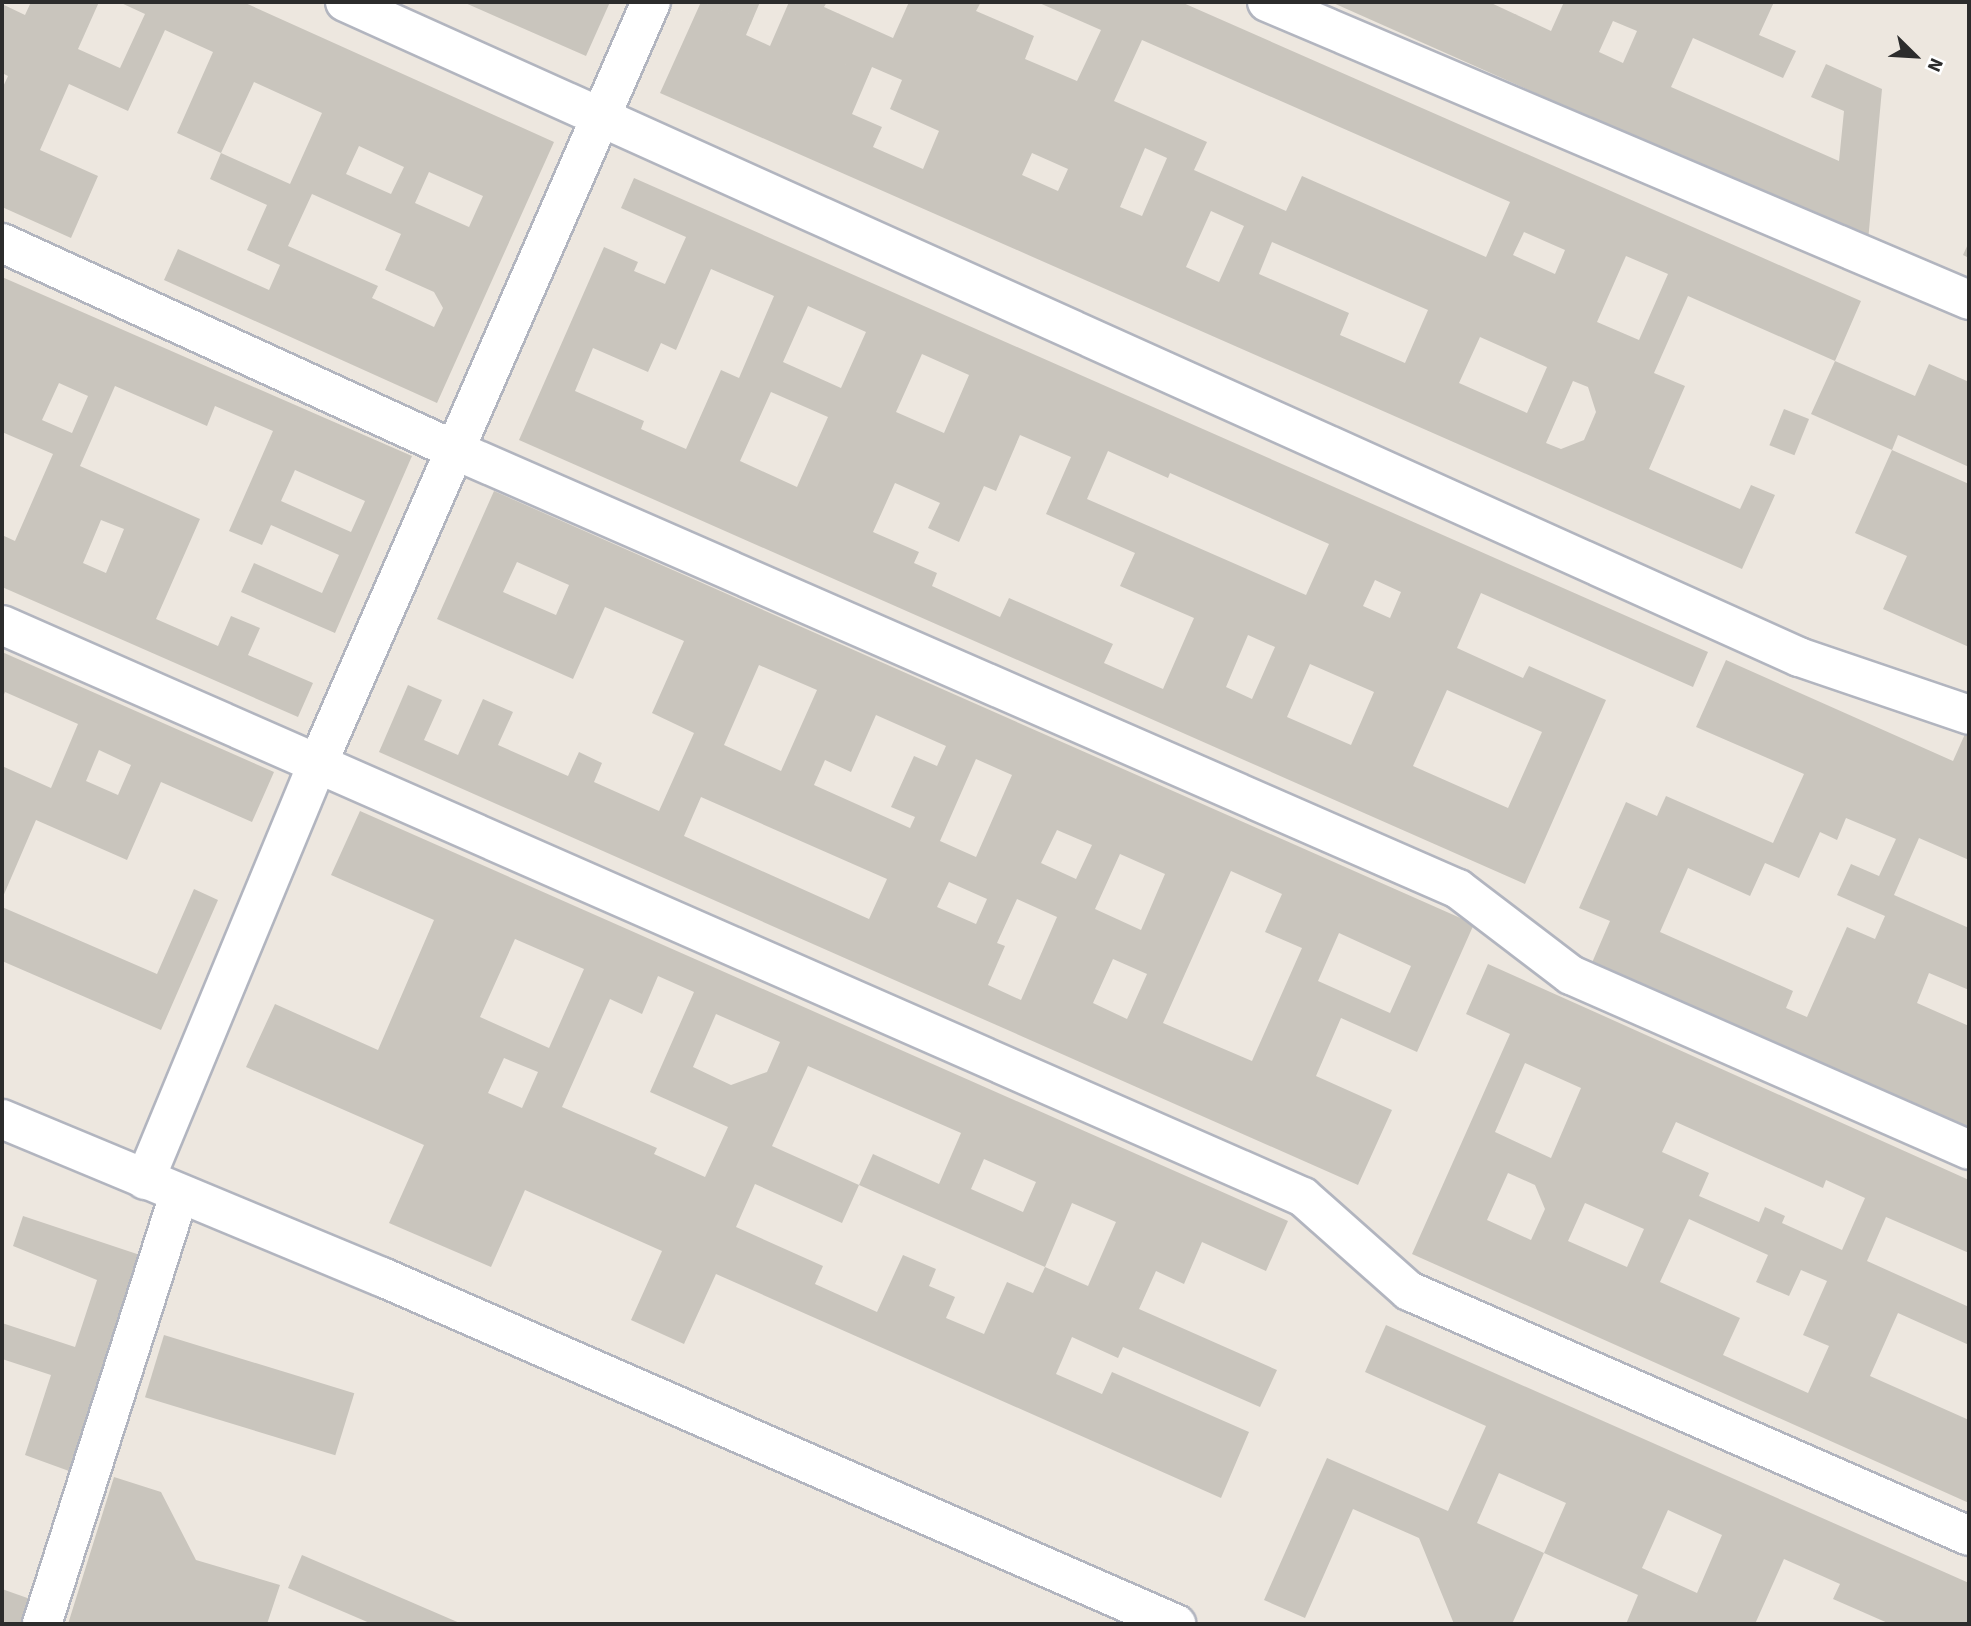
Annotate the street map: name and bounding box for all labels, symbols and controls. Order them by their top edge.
north arrow [1880,21,1950,91]
text: N [1920,53,1950,76]

